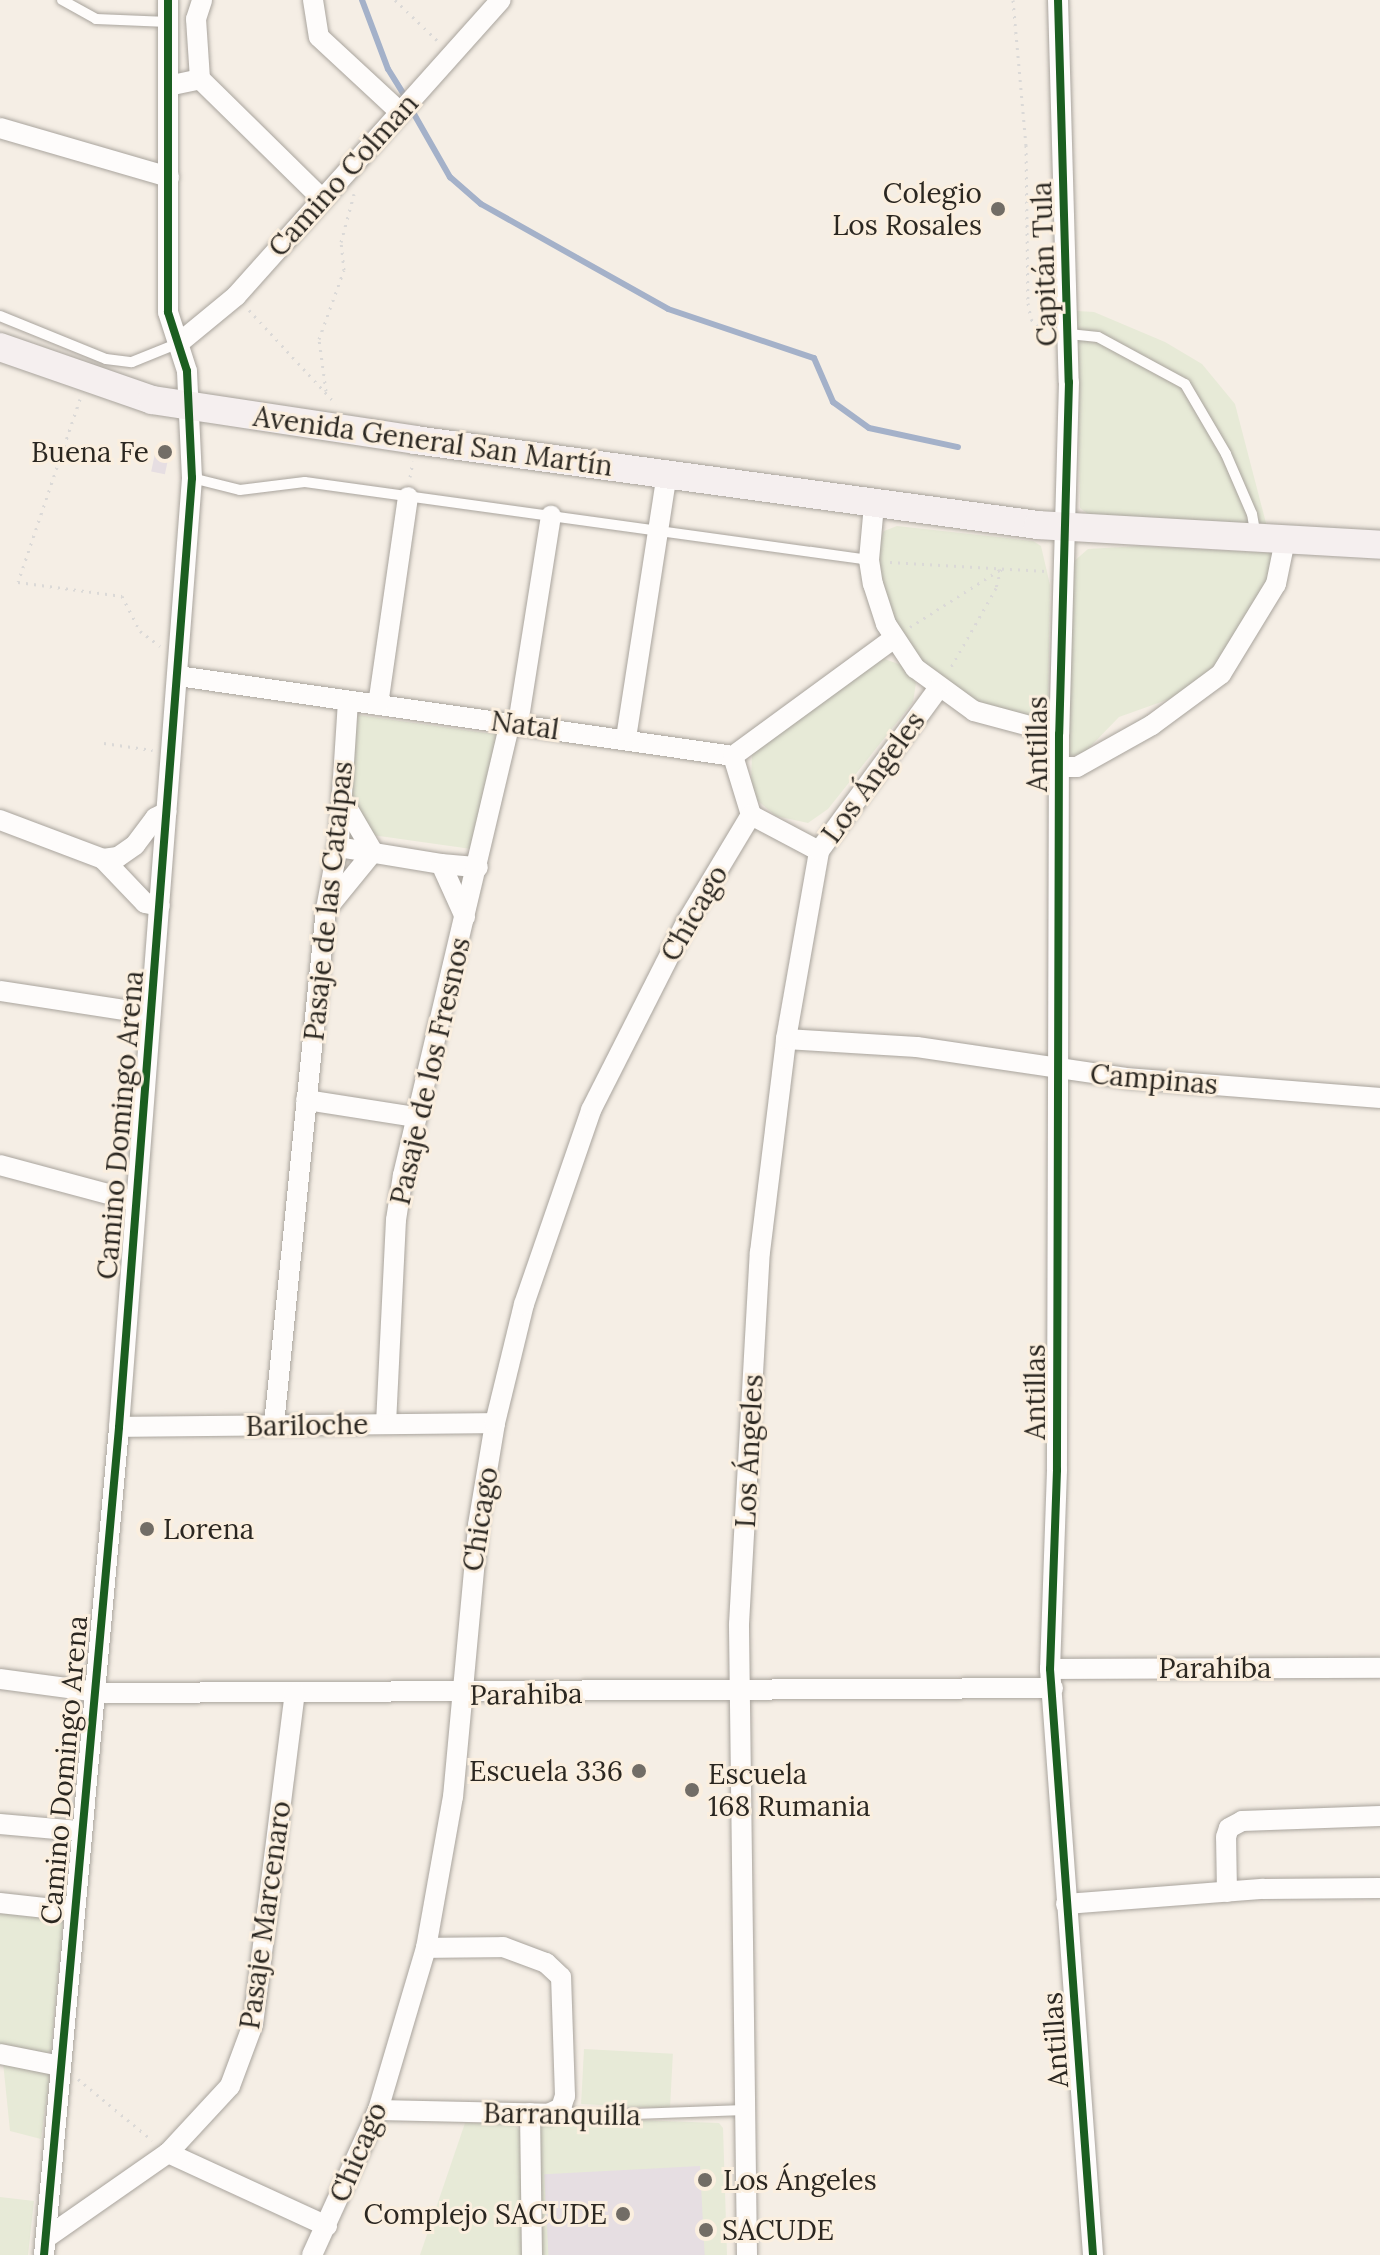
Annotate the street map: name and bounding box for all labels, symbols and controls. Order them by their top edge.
street label: Camino Colman [261,87,425,263]
place label: Colegio Los Rosales [832,176,982,242]
street label: Capitán Tula [1024,181,1064,347]
marker: Colegio Los Rosales [989,200,1007,218]
street label: Avenida General San Martín [251,399,615,483]
place label: Buena Fe [31,435,149,469]
marker: Buena Fe [156,443,174,461]
street label: Antillas [1020,696,1054,792]
street label: Natal [489,704,561,746]
street label: Los Ángeles [814,705,932,849]
street label: Pasaje de las Catalpas [297,760,359,1042]
street label: Chicago [653,859,735,967]
street label: Pasaje de los Fresnos [383,934,477,1208]
street label: Camino Domingo Arena [90,969,150,1281]
street label: Campinas [1089,1057,1219,1101]
street label: Antillas [1018,1344,1052,1440]
street label: Los Ángeles [728,1373,770,1529]
street label: Bariloche [245,1407,369,1443]
street label: Chicago [455,1464,505,1574]
place label: Lorena [163,1512,254,1546]
marker: Lorena [138,1520,156,1538]
street label: Camino Domingo Arena [34,1614,94,1926]
street label: Parahiba [1159,1651,1271,1685]
street label: Parahiba [469,1676,583,1712]
place label: Escuela 336 [469,1754,623,1788]
place label: Escuela 168 Rumania [708,1757,871,1823]
marker: Escuela 336 [630,1762,648,1780]
marker: Escuela 168 Rumania [683,1781,701,1799]
street label: Pasaje Marcenaro [232,1799,298,2031]
street label: Antillas [1035,1991,1075,2089]
street label: Barranquilla [483,2096,641,2132]
street label: Chicago [322,2097,394,2207]
place label: Los Ángeles [723,2163,877,2197]
marker: Los Ángeles [694,2169,716,2191]
place label: Complejo SACUDE [364,2197,607,2231]
marker: Complejo SACUDE [614,2205,632,2223]
place label: SACUDE [722,2213,834,2247]
marker: SACUDE [697,2221,715,2239]

